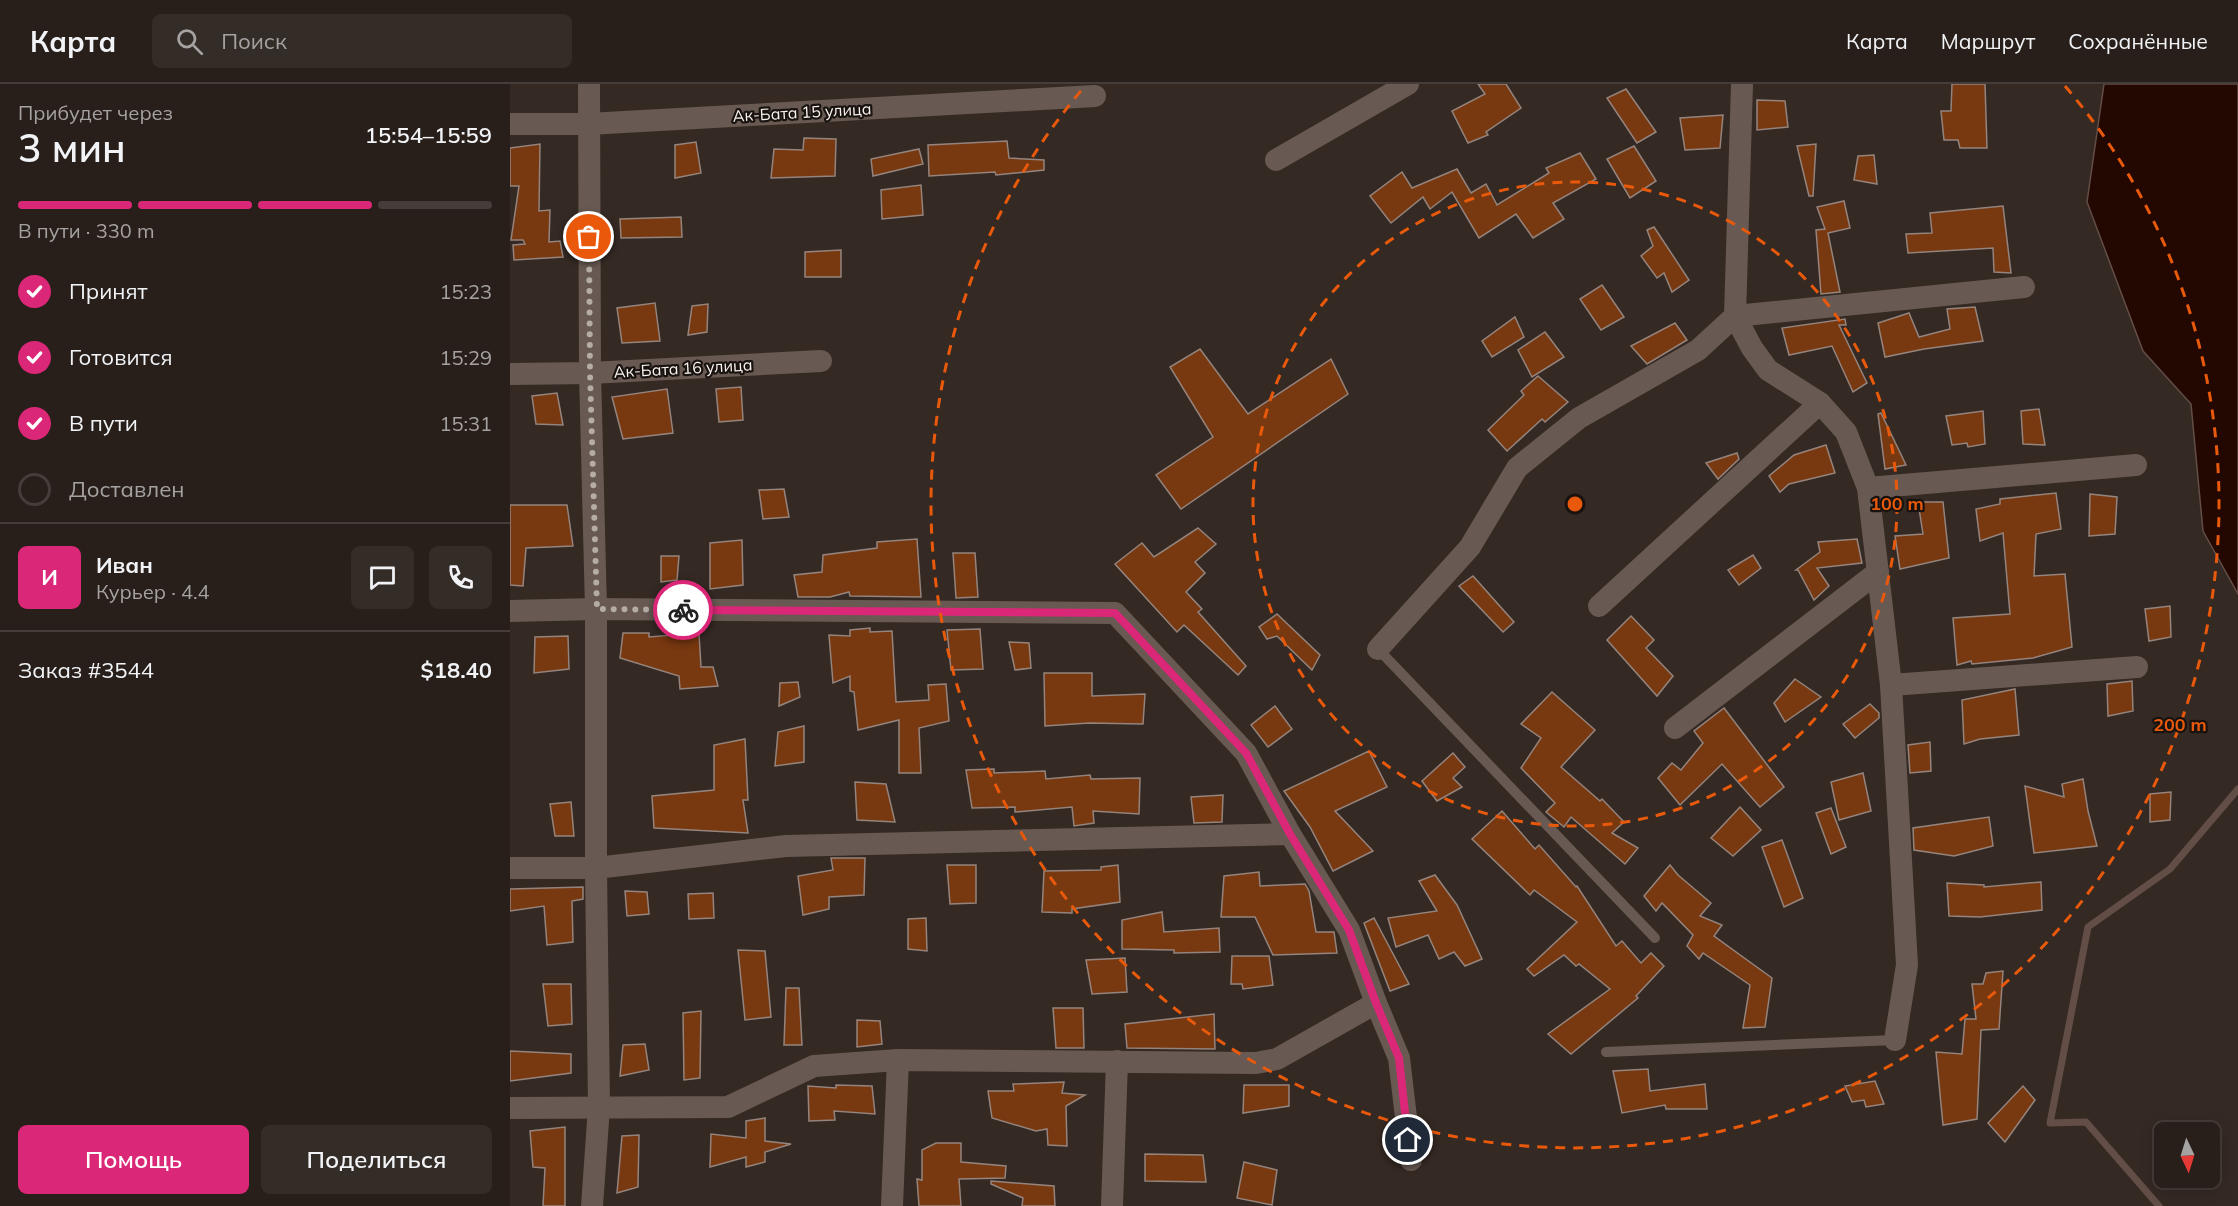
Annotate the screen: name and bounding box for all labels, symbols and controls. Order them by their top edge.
search box [152,14,572,68]
text: Карта [30,24,116,59]
icon: search [173,25,206,58]
text: Поиск [221,27,287,55]
text: Карта [1846,28,1908,54]
text: Маршрут [1941,28,2035,54]
text: Сохранённые [2068,28,2208,54]
street label: Ак-Бата 15 улица [732,98,872,126]
text: Прибудет через [18,100,173,125]
text: 15:54–15:59 [365,121,492,149]
text: 3 мин [18,123,126,172]
pin [563,211,614,262]
text: В пути · 330 m [18,218,154,243]
icon: bag [572,220,605,253]
icon: check [18,275,51,308]
text: Принят [69,277,148,305]
text: 15:23 [439,279,492,304]
icon: check [18,341,51,374]
text: Готовится [69,343,173,371]
text: 15:29 [439,345,492,370]
street label: Ак-Бата 16 улица [613,354,753,382]
icon: check [18,407,51,440]
text: В пути [69,409,138,437]
text: 15:31 [439,411,492,436]
text: Доставлен [69,475,185,503]
text: 100 m [1870,492,1924,515]
centre of rings [1565,494,1585,514]
button: chat [351,546,414,609]
button: phone [429,546,492,609]
text: Иван [96,551,153,579]
text: И [41,563,58,591]
text: Курьер · 4.4 [96,579,210,604]
courier [653,580,713,640]
icon: bike [667,594,700,627]
text: Заказ #3544 [18,656,154,684]
text: $18.40 [421,656,492,684]
text: 200 m [2153,713,2207,736]
pin [1382,1114,1433,1165]
north arrow [2154,1122,2220,1188]
map controls [2154,1122,2220,1188]
icon: home [1391,1123,1424,1156]
button: Помощь [18,1125,249,1194]
button: Поделиться [261,1125,492,1194]

